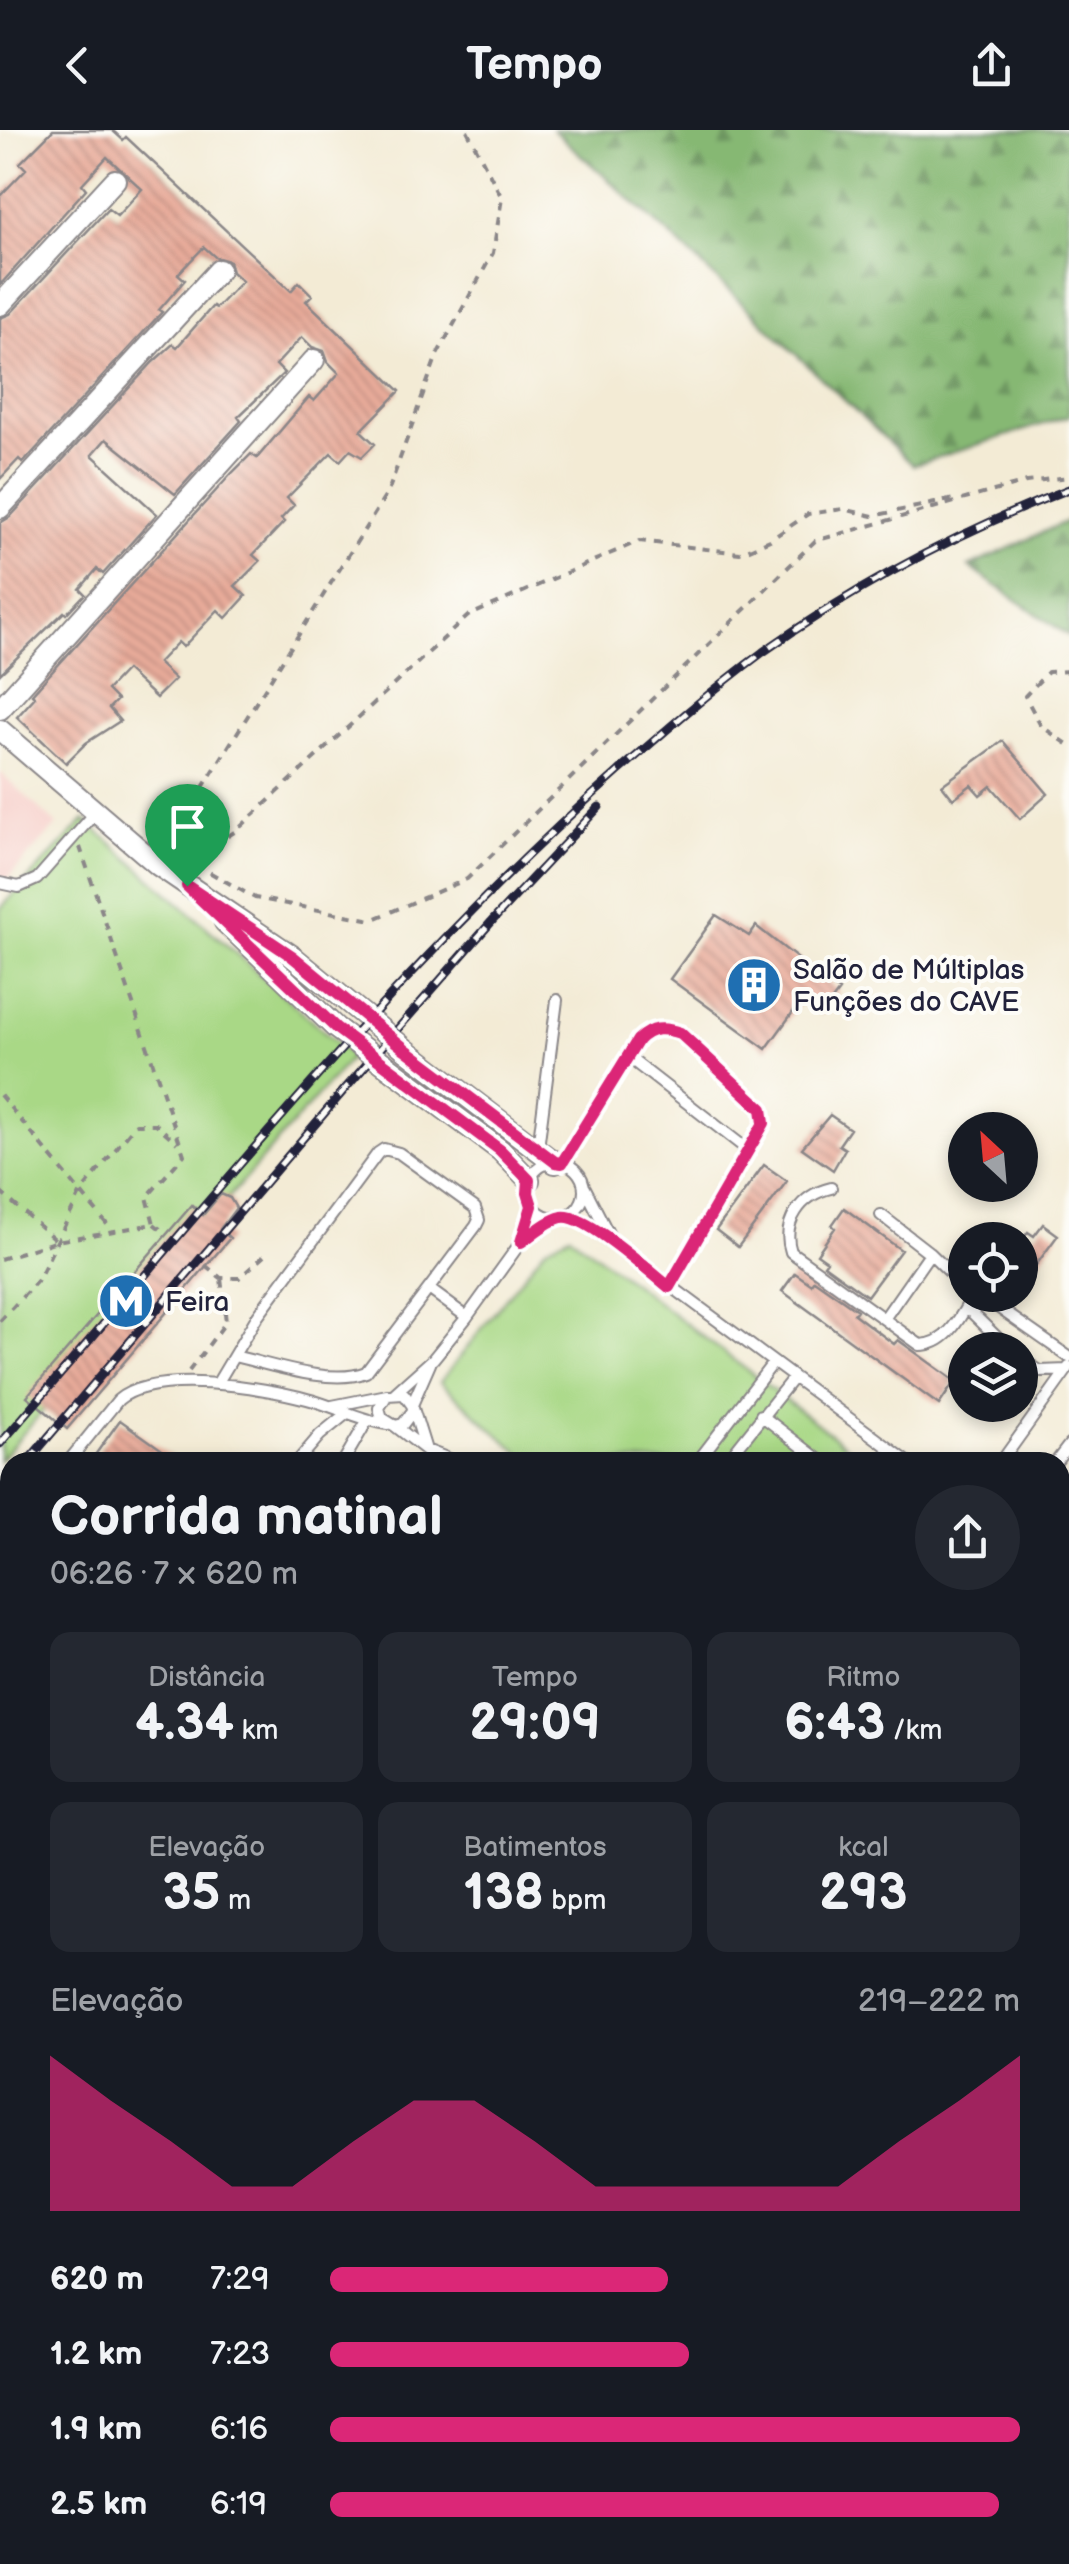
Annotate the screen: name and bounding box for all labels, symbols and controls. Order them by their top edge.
icon: back [50,38,105,93]
text: Tempo [466,38,603,93]
icon: share [964,38,1019,93]
pin [145,784,230,887]
icon: arrive [160,799,215,854]
place label: Salão de Múltiplas Funções do CAVE [793,954,1025,1019]
building icon: Salão de Múltiplas Funções do CAVE [724,955,784,1015]
north arrow [948,1112,1038,1202]
map controls [948,1112,1038,1422]
button: locate [948,1222,1038,1312]
metro station icon: Feira [96,1271,156,1331]
place label: Feira [165,1286,229,1319]
button: layers [948,1332,1038,1422]
text: Corrida matinal [50,1484,443,1551]
button: share [915,1485,1020,1590]
text: 06:26 · 7 × 620 m [50,1555,298,1594]
text: Distância [148,1661,265,1694]
text: Tempo [492,1661,578,1694]
text: Ritmo [826,1661,900,1694]
text: 4.34 [135,1694,234,1754]
text: 29:09 [469,1694,601,1754]
text: 6:43 [784,1694,885,1754]
text: km [234,1714,278,1747]
text: /km [885,1714,942,1747]
text: Elevação [148,1831,265,1864]
text: Batimentos [463,1831,607,1864]
text: kcal [838,1831,888,1864]
text: 35 [162,1864,220,1924]
text: 138 [463,1864,544,1924]
text: 293 [819,1864,908,1924]
text: m [220,1884,251,1917]
text: bpm [544,1884,607,1917]
text: Elevação [50,1982,183,2021]
text: 219–222 m [858,1982,1020,2021]
text: 620 m [50,2260,144,2299]
text: 7:29 [210,2260,270,2299]
text: 1.2 km [50,2335,142,2374]
text: 7:23 [210,2335,270,2374]
text: 1.9 km [50,2410,142,2449]
text: 6:16 [210,2410,268,2449]
text: 2.5 km [50,2485,147,2524]
text: 6:19 [210,2485,267,2524]

